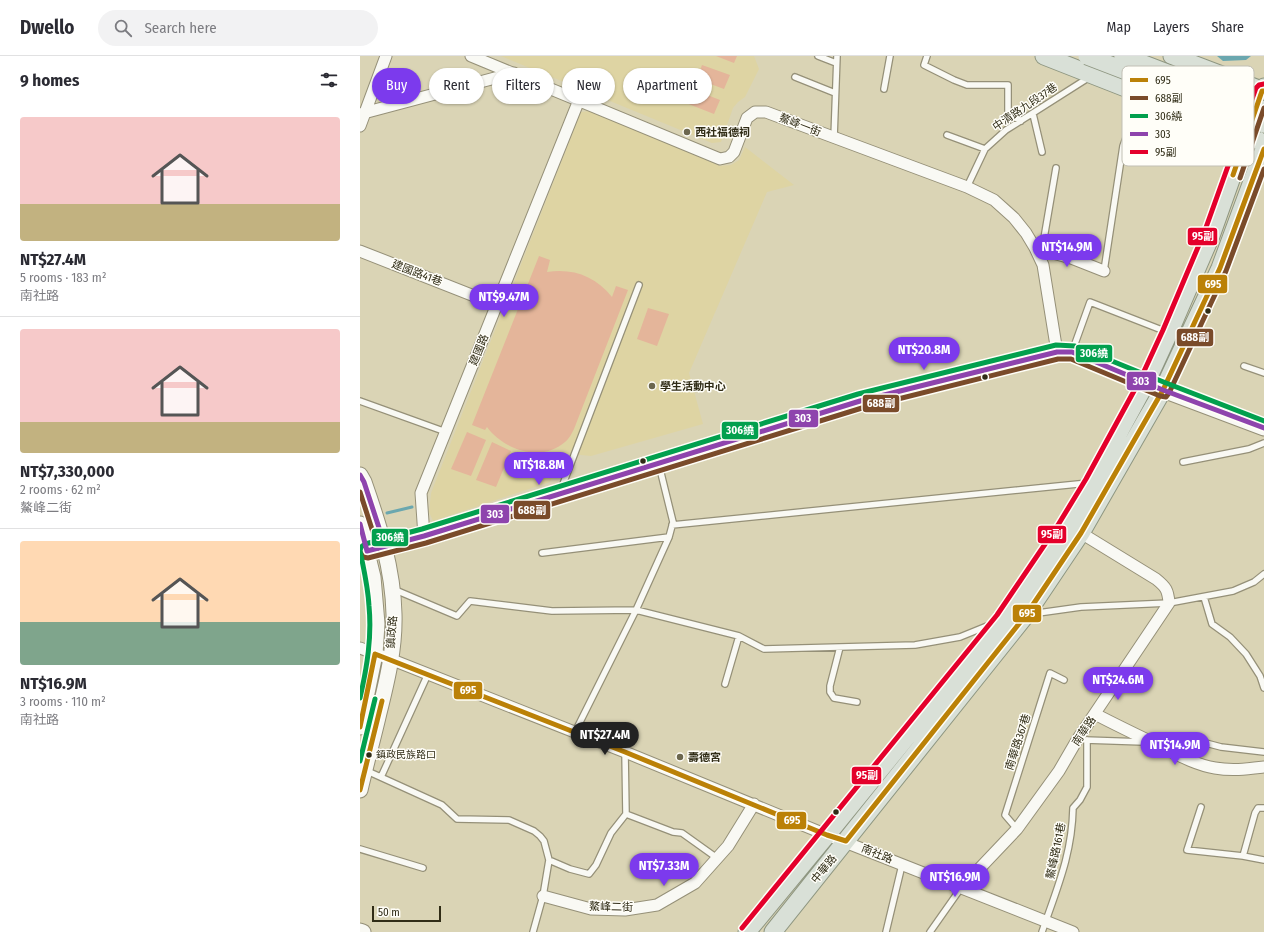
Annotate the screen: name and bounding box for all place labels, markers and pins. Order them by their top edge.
place label: 西社福德祠 [695,126,750,139]
marker: 西社福德祠 [682,127,692,137]
pin: NT$14.9M [1026,234,1108,268]
pin: NT$9.47M [463,284,545,318]
unlabelled marker [1203,306,1213,316]
pin: NT$20.8M [883,337,965,371]
unlabelled marker [980,372,990,382]
place label: 學生活動中心 [660,380,726,393]
marker: 學生活動中心 [647,381,657,391]
pin: NT$18.8M [498,452,580,486]
unlabelled marker [638,456,648,466]
pin: NT$24.6M [1077,667,1159,701]
pin: NT$27.4M [564,722,646,756]
pin: NT$14.9M [1134,732,1216,766]
place label: 鎮政民族路口 [376,749,436,761]
marker: 鎮政民族路口 [364,750,374,760]
place label: 壽德宮 [688,751,721,764]
marker: 壽德宮 [675,752,685,762]
unlabelled marker [831,807,841,817]
pin: NT$7.33M [623,853,705,887]
pin: NT$16.9M [914,864,996,898]

